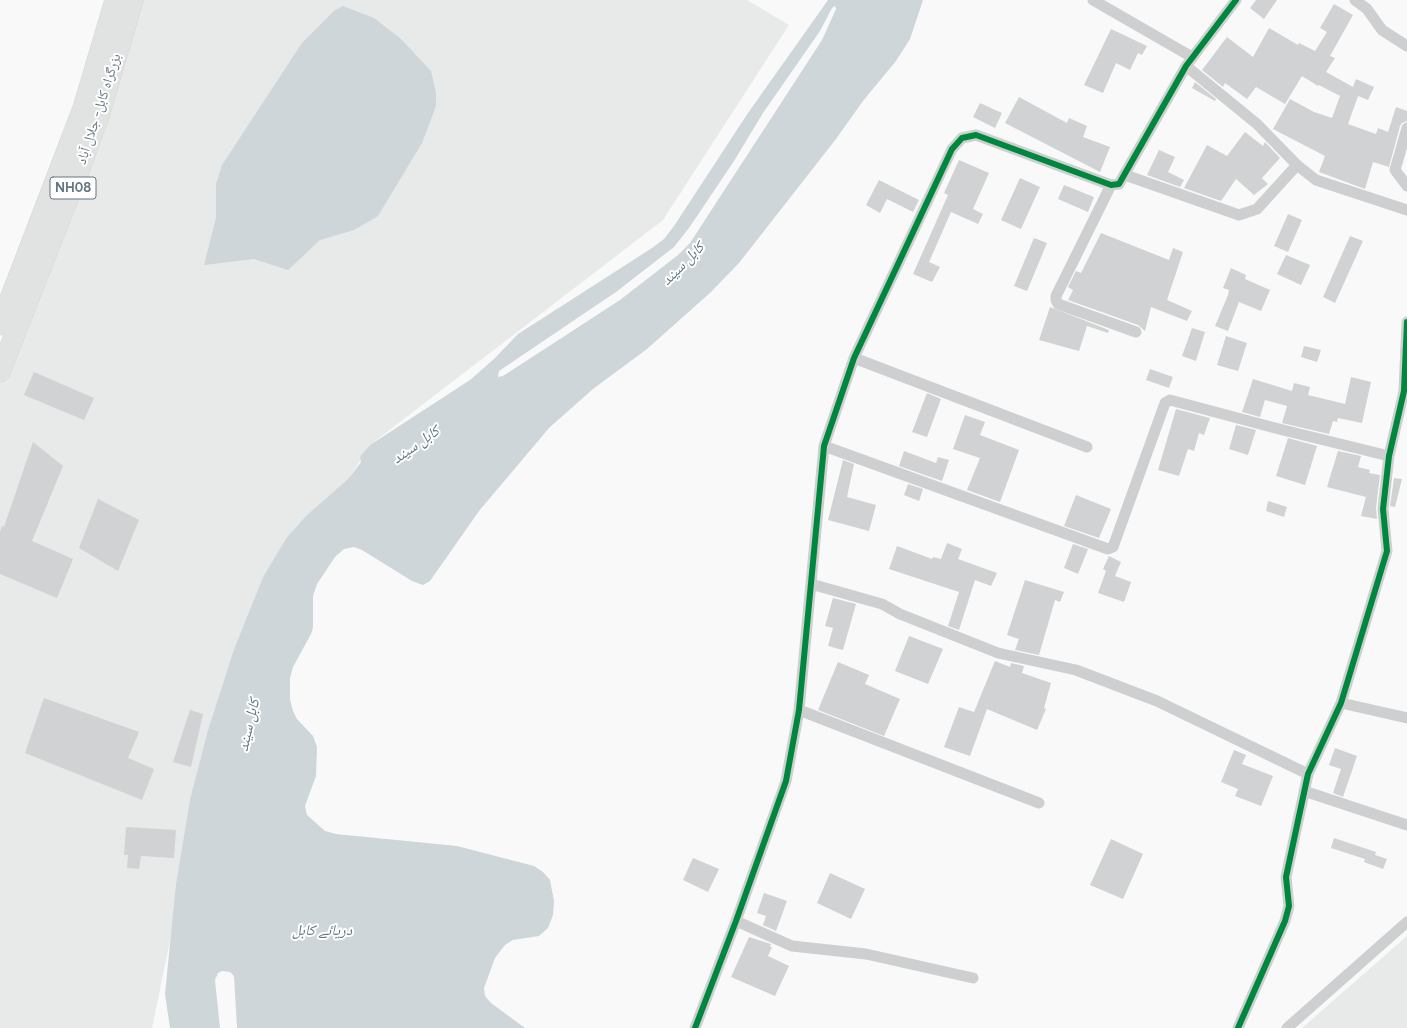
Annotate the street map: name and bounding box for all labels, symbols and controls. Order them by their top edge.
street label: بزرگراه کابل- جلال آباد [73,52,125,166]
road number: NH08 [50,177,96,199]
water label: کابل سيند [658,239,708,289]
water label: کابل سيند [389,422,443,468]
water label: کابل سيند [234,697,264,753]
water label: دریائے کابل [292,922,352,940]

